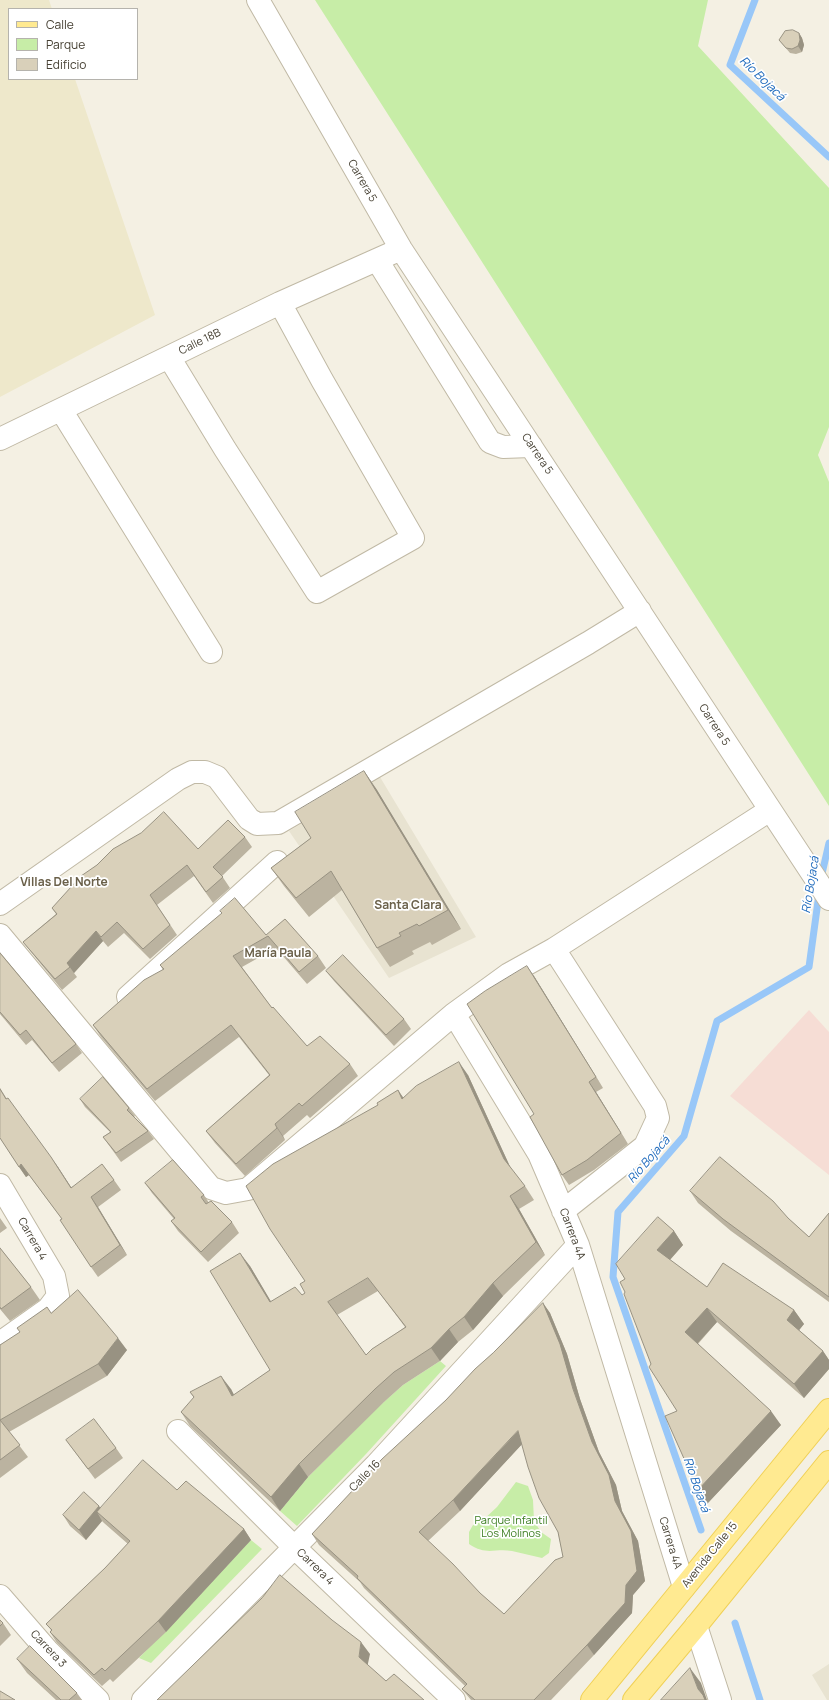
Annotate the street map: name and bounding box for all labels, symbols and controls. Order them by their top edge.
legend [8,8,138,80]
text: Calle [46,16,74,33]
text: Parque [46,36,85,53]
water label: Río Bojacá [736,54,788,104]
text: Edificio [46,56,86,73]
street label: Carrera 5 [345,158,379,204]
street label: Calle 18B [177,326,223,358]
street label: Carrera 5 [518,431,556,477]
street label: Carrera 5 [696,702,732,748]
water label: Río Bojacá [799,856,823,914]
district label: Villas Del Norte [20,876,108,890]
district label: Santa Clara [374,899,442,913]
district label: María Paula [245,947,311,961]
water label: Río Bojacá [625,1134,673,1186]
street label: Carrera 4A [556,1206,588,1262]
street label: Carrera 4 [15,1215,49,1263]
water label: Río Bojacá [680,1456,712,1514]
street label: Calle 16 [347,1457,383,1495]
park label: Parque Infantil Los Molinos [474,1514,548,1540]
street label: Carrera 4A [656,1515,684,1571]
street label: Avenida Calle 15 [680,1520,740,1590]
street label: Carrera 4 [294,1546,336,1588]
street label: Carrera 3 [27,1628,69,1670]

